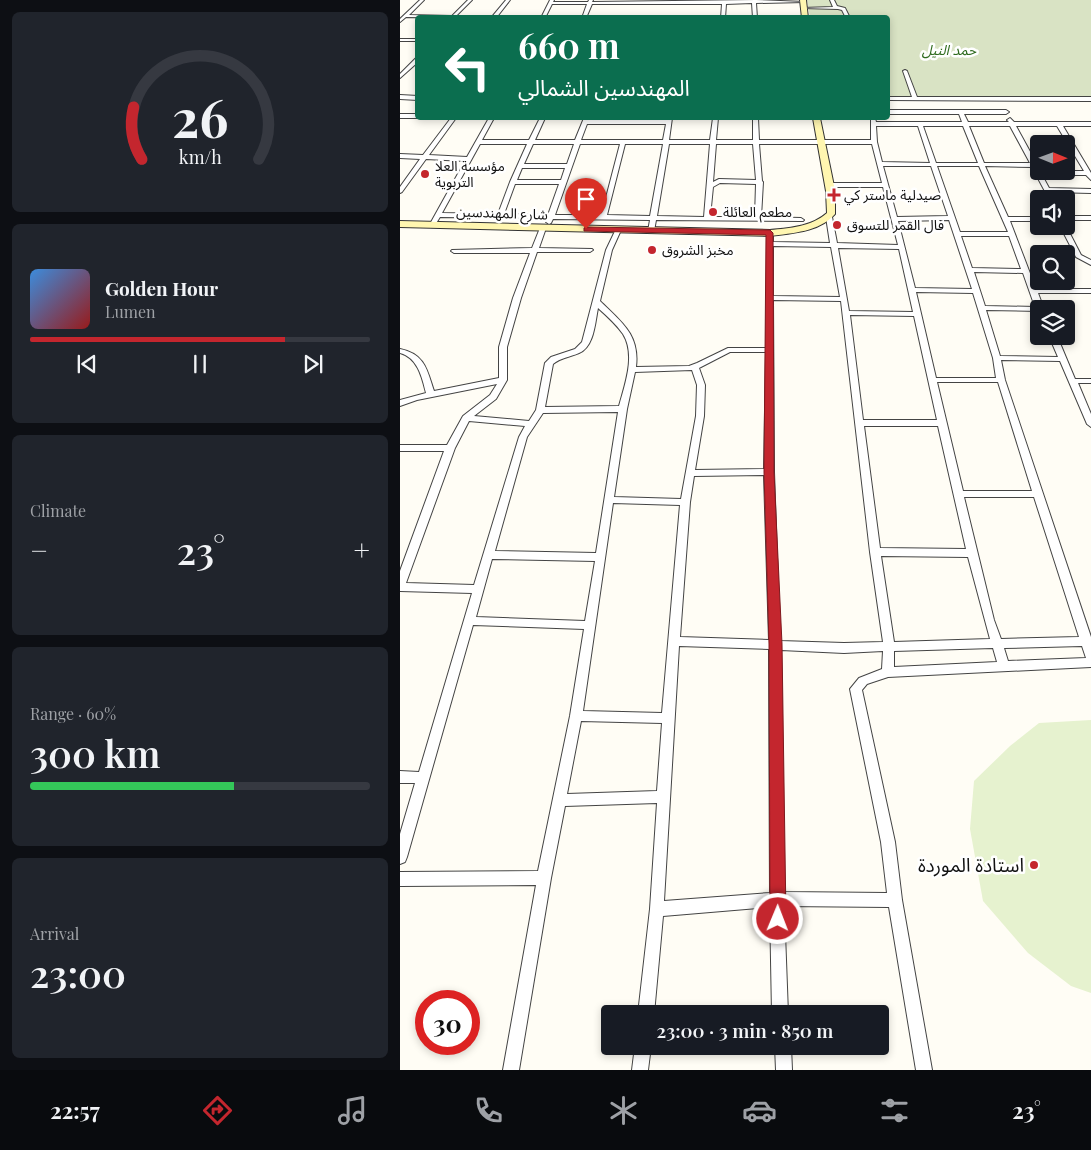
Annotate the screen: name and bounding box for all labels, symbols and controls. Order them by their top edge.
text: 660 m [518,21,620,68]
icon: left [435,35,500,100]
park label: حمد النيل [922,40,977,59]
text: المهندسين الشمالي [518,72,690,102]
text: 26 [172,82,228,151]
north arrow [1030,135,1075,180]
map controls [1030,135,1075,345]
text: km/h [179,145,222,168]
place label: مؤسسة العلا التربوية [435,156,505,191]
marker: مؤسسة العلا التربوية [419,168,431,180]
pin [565,178,607,229]
icon: arrive [572,185,600,213]
place label: صيدلية ماستر كي [844,185,942,206]
marker: صيدلية ماستر كي [828,189,840,201]
button: sound [1030,190,1075,235]
street label: شارع المهندسين [456,201,548,226]
place label: مطعم العائلة [723,202,792,223]
marker: مطعم العائلة [707,206,719,218]
place label: فال القمر للتسوق [847,215,944,234]
marker: فال القمر للتسوق [831,219,843,231]
place label: مخبز الشروق [662,240,734,259]
marker: مخبز الشروق [646,244,658,256]
button: search [1030,245,1075,290]
text: Golden Hour [105,275,218,301]
button: layers [1030,300,1075,345]
text: Lumen [105,301,156,322]
icon: previous [73,350,101,378]
icon: pause [186,350,214,378]
icon: next [299,350,327,378]
text: Climate [30,500,86,521]
text: 23° [177,524,225,575]
text: − [30,531,48,568]
text: + [354,531,370,568]
text: Range · 60% [30,703,116,724]
text: 300 km [30,727,160,778]
place label: استادة الموردة [918,851,1024,877]
marker: استادة الموردة [1028,859,1040,871]
position arrow [751,892,803,944]
text: Arrival [30,923,79,944]
text: 23:00 [30,947,126,998]
speed limit sign: 30 [415,990,480,1055]
text: 23:00 · 3 min · 850 m [657,1017,833,1043]
icon: directions [200,1093,235,1128]
icon: music [335,1093,370,1128]
icon: phone [471,1093,506,1128]
icon: climate [606,1093,641,1128]
icon: car [742,1093,777,1128]
icon: filters [877,1093,912,1128]
text: 22:57 [50,1095,100,1125]
text: 23° [1012,1095,1041,1125]

